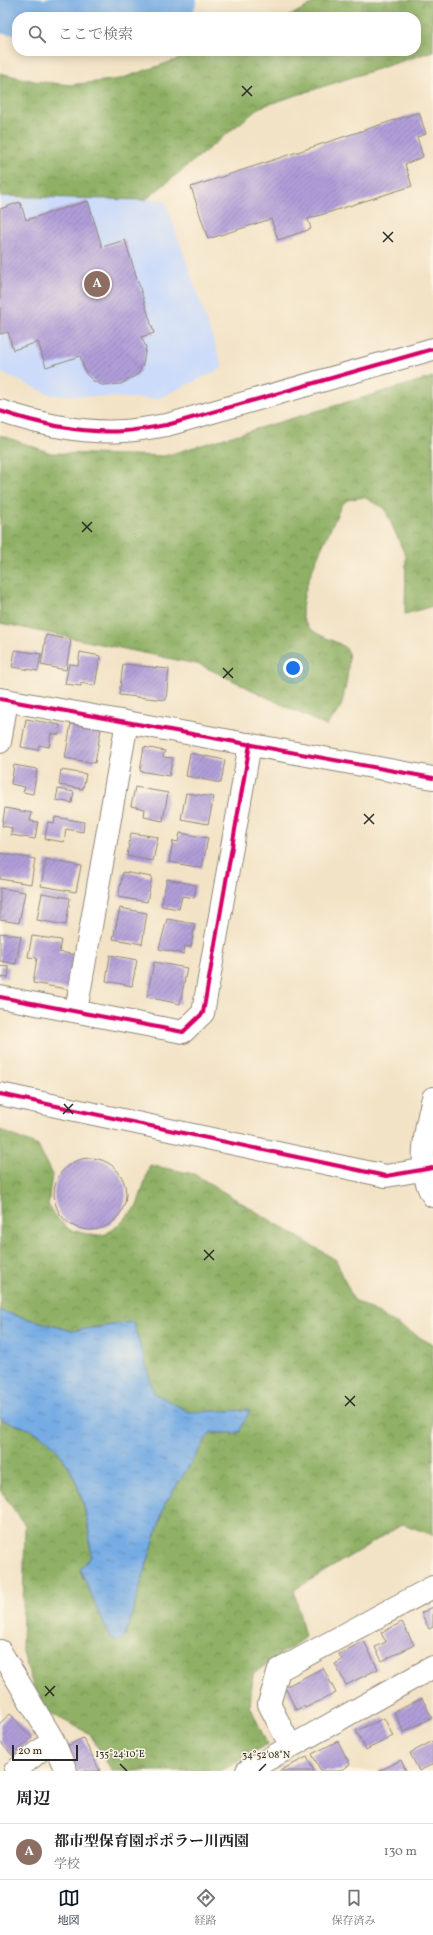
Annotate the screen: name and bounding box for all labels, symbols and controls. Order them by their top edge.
search box [12,12,421,56]
icon: search [26,23,48,45]
text: ここで検索 [58,25,133,46]
pin: A [84,269,110,299]
your location [283,658,303,678]
scale bar [12,1743,78,1762]
text: 20 m [18,1744,42,1759]
text: 135°24'10"E [95,1747,145,1761]
text: 34°52'08"N [242,1748,291,1762]
text: 周辺 [16,1788,50,1811]
text: 都市型保育園ポポラー川西園 [54,1832,249,1853]
text: A [24,1843,34,1861]
text: 130 m [384,1843,417,1861]
text: 学校 [54,1856,80,1874]
tab: 地図 [58,1887,80,1929]
tab: 経路 [195,1887,217,1929]
tab: 保存済み [332,1887,376,1929]

